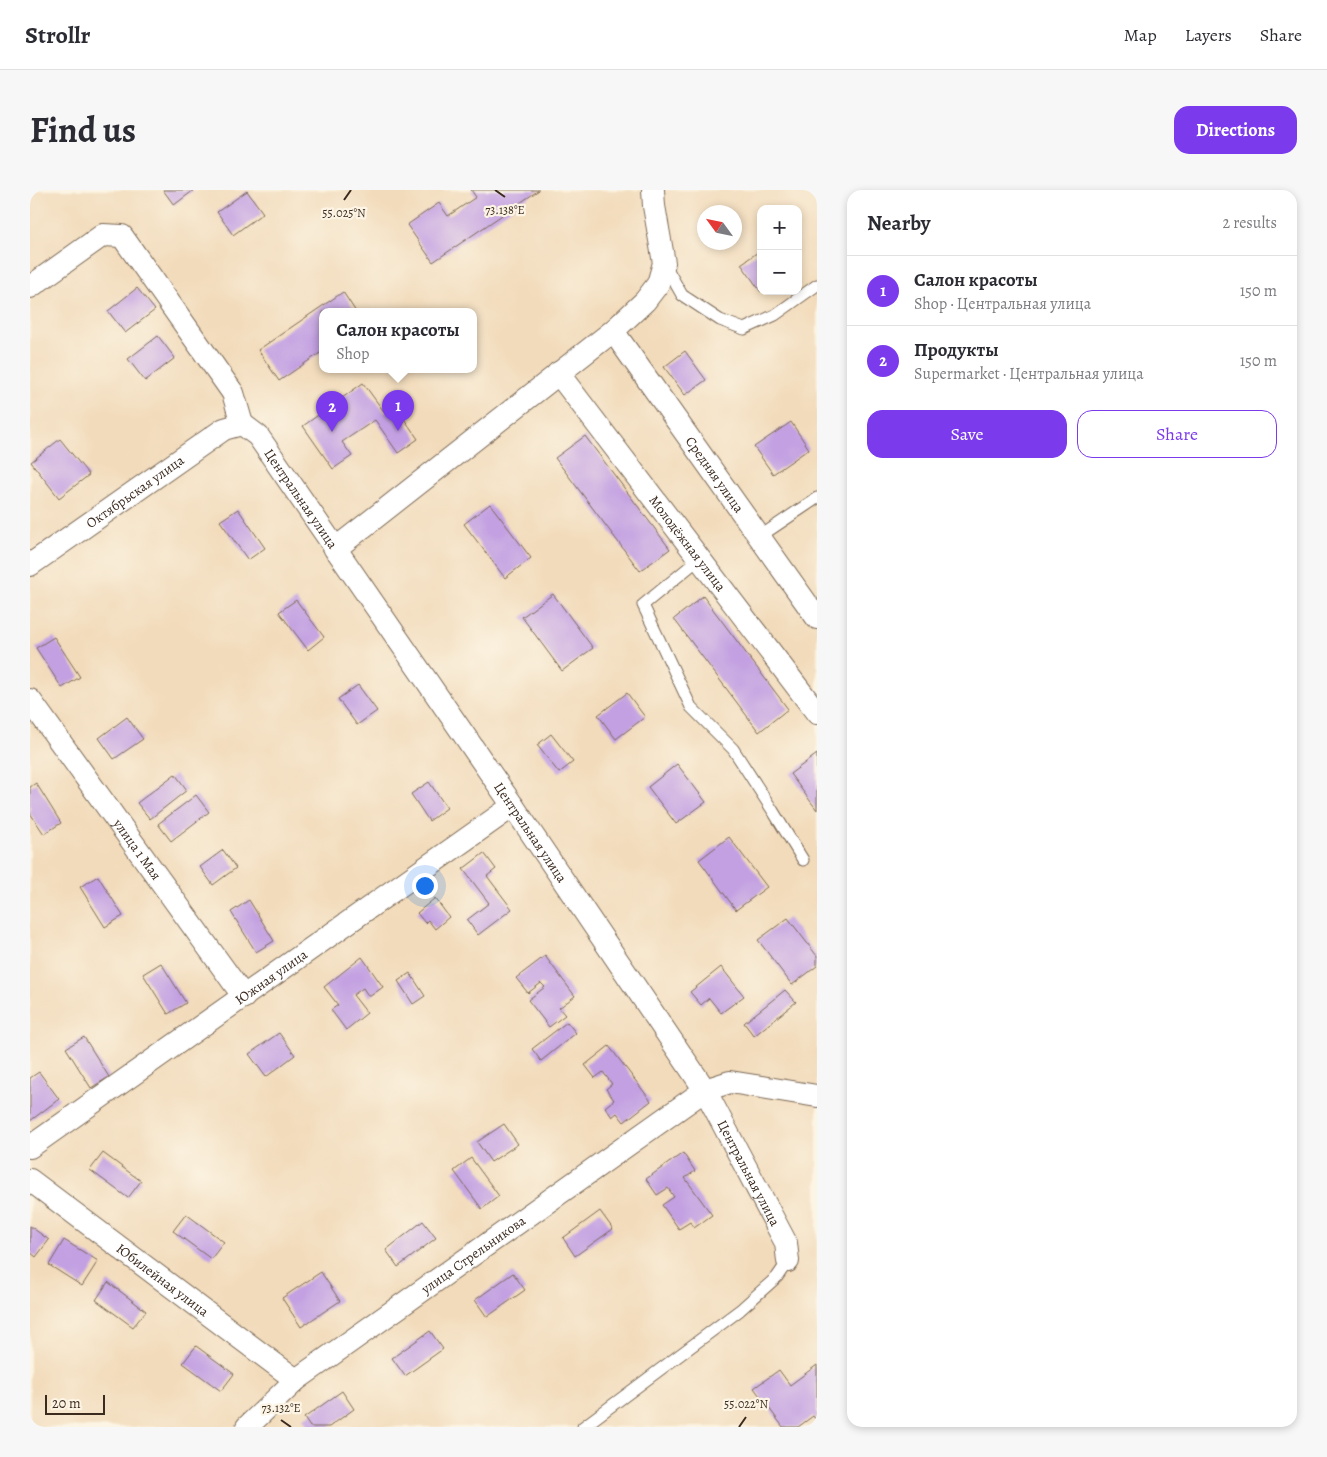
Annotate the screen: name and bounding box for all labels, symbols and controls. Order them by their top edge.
text: Strollr [25,19,90,51]
text: Map [1124,23,1157,47]
text: Layers [1185,23,1232,47]
text: Share [1260,23,1302,47]
text: Find us [30,106,136,154]
button: Directions [1174,106,1297,154]
text: 73.138°E [485,202,525,218]
text: 55.025°N [322,205,366,221]
north arrow [697,205,742,250]
map controls [757,205,802,295]
button: + [757,205,802,250]
text: Nearby [867,209,930,237]
text: 2 results [1222,212,1277,234]
button: − [757,250,802,295]
text: Салон красоты [914,267,1038,293]
text: 1 [880,280,886,302]
text: 150 m [1240,280,1277,302]
text: Shop · Центральная улица [914,293,1091,315]
popup [319,308,477,373]
text: Салон красоты [336,317,460,343]
text: Продукты [914,337,999,363]
text: Shop [336,343,369,365]
text: 2 [879,350,887,372]
text: 150 m [1240,350,1277,372]
text: Supermarket · Центральная улица [914,363,1144,385]
pin: 1 [382,390,414,431]
pin: 2 [316,391,348,432]
button: Save [867,410,1067,458]
button: Share [1077,410,1277,458]
street label: Средняя улица [681,432,749,517]
street label: Центральная улица [260,445,343,553]
street label: Октябрьская улица [82,450,188,533]
street label: Молодёжная улица [645,491,731,596]
street label: Центральная улица [490,778,572,887]
street label: улица 1 Мая [108,814,166,884]
your location [412,873,438,899]
street label: Южная улица [231,944,311,1009]
street label: Центральная улица [713,1116,785,1230]
street label: улица Стрельникова [416,1211,530,1299]
street label: Юбилейная улица [113,1239,213,1321]
scale bar [45,1392,105,1415]
text: 20 m [52,1394,81,1413]
text: 55.022°N [724,1396,768,1412]
text: 73.132°E [261,1400,301,1416]

